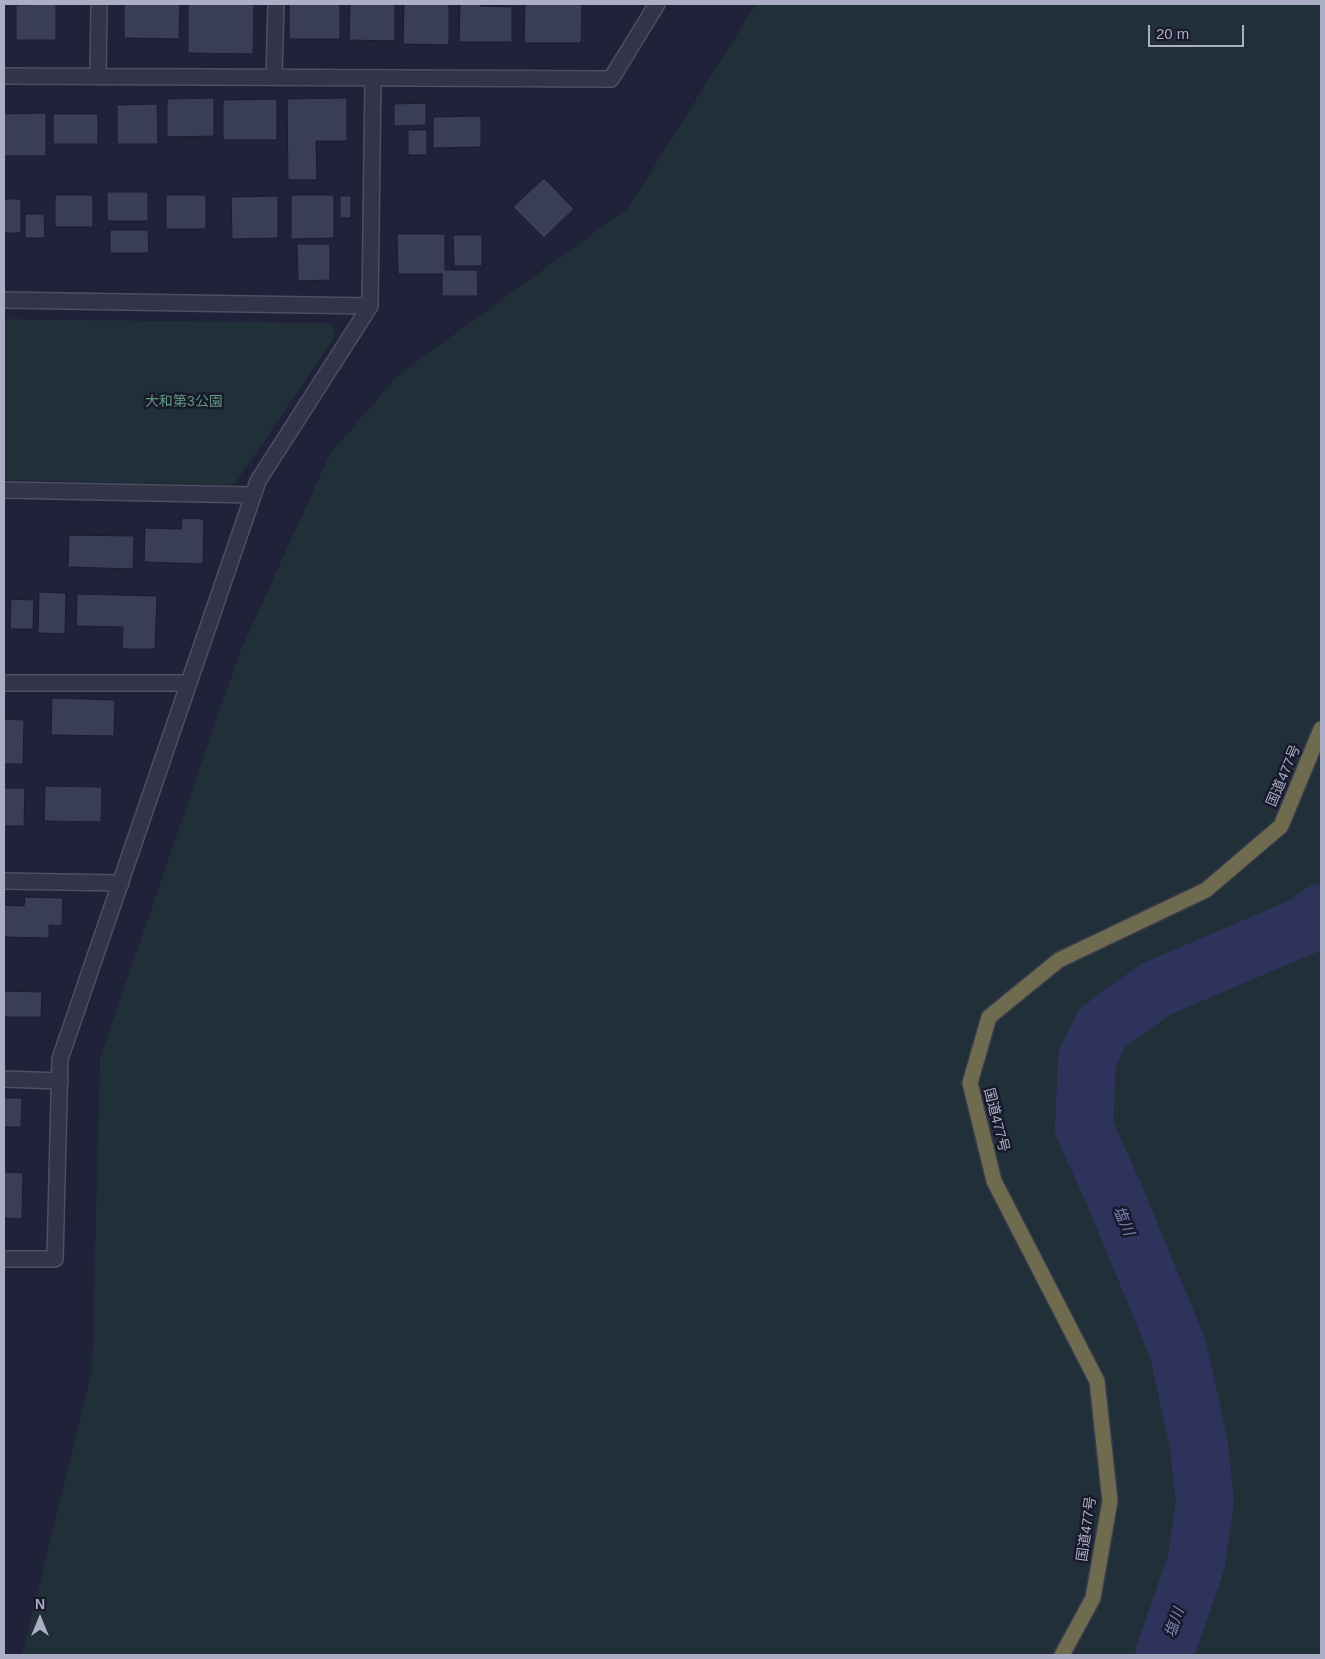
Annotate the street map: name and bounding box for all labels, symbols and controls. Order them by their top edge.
scale bar [1150,15,1246,47]
text: 20 m [1156,25,1189,42]
park label: 大和第3公園 [145,394,223,410]
street label: 国道477号 [1263,743,1305,809]
street label: 国道477号 [980,1086,1012,1154]
water label: 塩川 [1109,1204,1137,1238]
street label: 国道477号 [1074,1495,1100,1563]
north arrow [15,1594,65,1644]
text: N [35,1596,45,1612]
water label: 塩川 [1162,1606,1188,1640]

